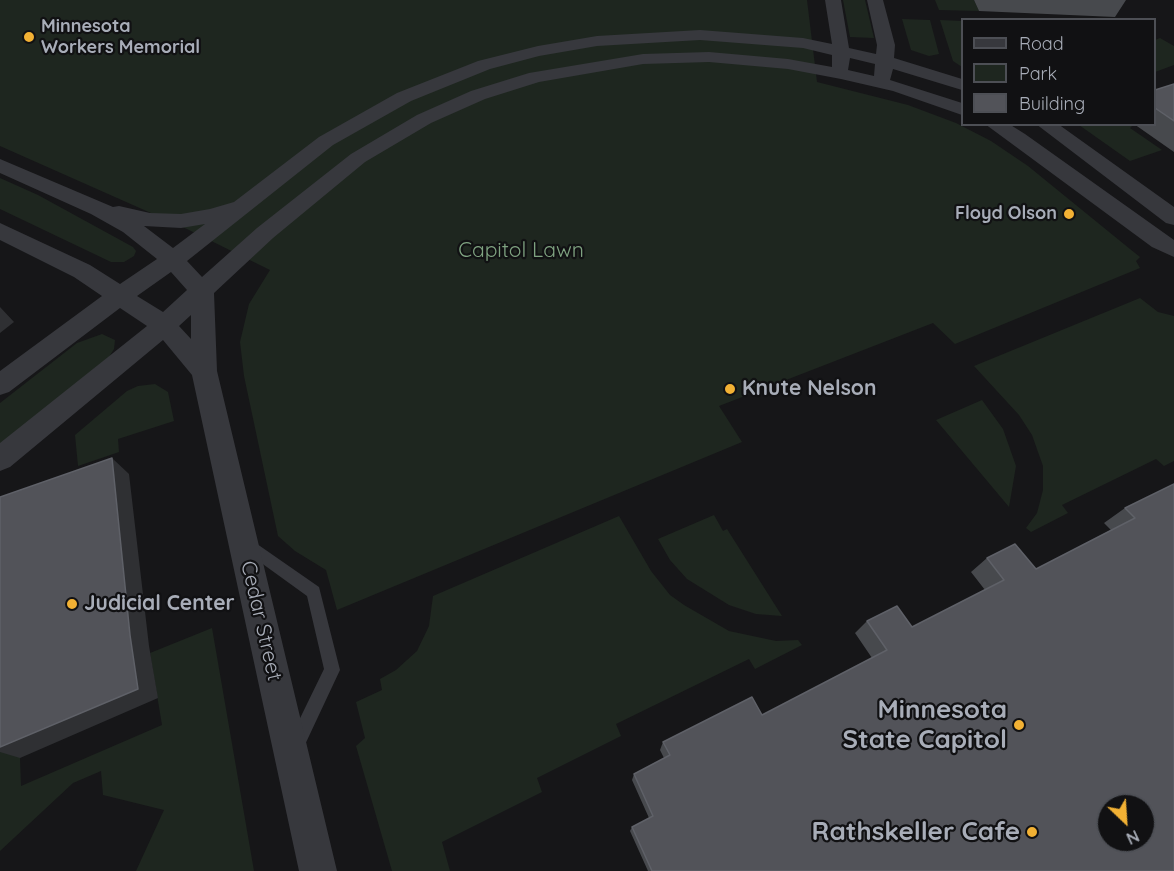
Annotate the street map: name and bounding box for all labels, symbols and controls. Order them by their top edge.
place label: Minnesota Workers Memorial [41,16,200,58]
legend [961,18,1156,126]
marker: Minnesota Workers Memorial [22,30,36,44]
text: Road [1019,32,1064,55]
text: Park [1019,62,1057,85]
text: Building [1019,92,1085,115]
place label: Floyd Olson [955,203,1057,225]
marker: Floyd Olson [1062,207,1076,221]
park label: Capitol Lawn [458,238,584,264]
place label: Knute Nelson [742,376,876,402]
marker: Knute Nelson [723,382,737,396]
street label: Cedar Street [235,559,287,683]
place label: Judicial Center [84,591,235,617]
marker: Judicial Center [65,597,79,611]
place label: Minnesota State Capitol [843,694,1007,756]
marker: Minnesota State Capitol [1012,718,1026,732]
north arrow [1096,793,1156,853]
place label: Rathskeller Cafe [812,816,1020,848]
marker: Rathskeller Cafe [1025,825,1039,839]
text: N [1123,826,1142,849]

